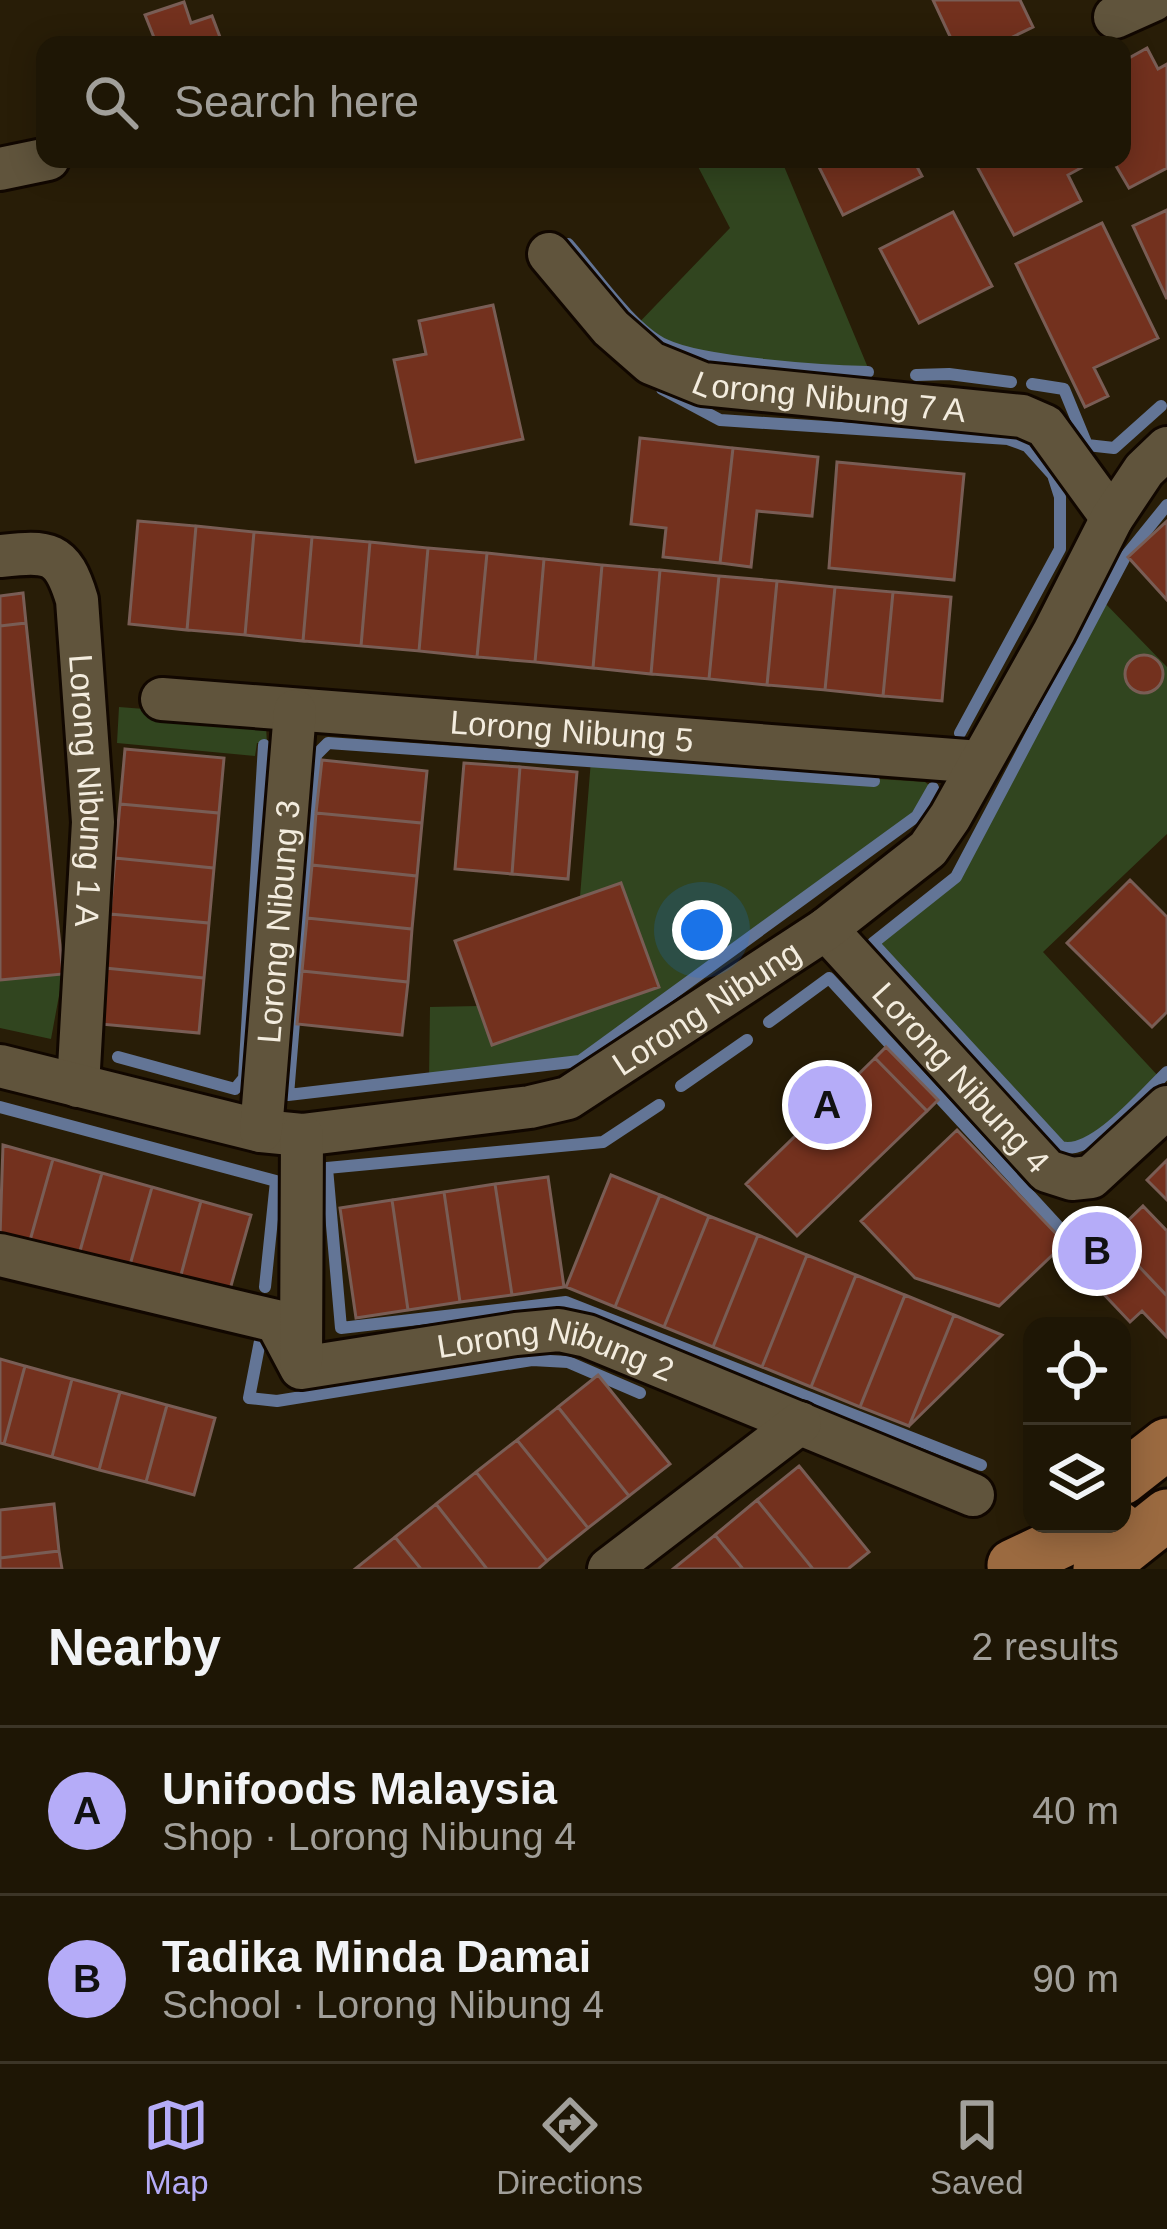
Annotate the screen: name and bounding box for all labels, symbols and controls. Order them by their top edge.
search box [36,36,1131,168]
icon: search [78,69,144,135]
text: Search here [174,76,419,127]
street label: Lorong Nibung 7 A [687,364,967,429]
street label: Lorong Nibung 1 A [62,653,111,928]
street label: Lorong Nibung 5 [449,703,695,759]
street label: Lorong Nibung 3 [250,799,307,1045]
your location [672,900,732,960]
street label: Lorong Nibung [606,933,807,1083]
street label: Lorong Nibung 4 [865,975,1057,1180]
pin: A [788,1060,866,1150]
pin: B [1058,1206,1136,1296]
street label: Lorong Nibung 2 [434,1310,679,1389]
map controls [1023,1317,1131,1533]
button: locate [1023,1317,1131,1425]
button: layers [1023,1425,1131,1533]
text: Nearby [48,1619,221,1676]
text: 2 results [972,1625,1119,1668]
text: Unifoods Malaysia [162,1763,557,1814]
text: A [73,1789,101,1832]
text: 40 m [1032,1789,1119,1832]
text: Shop · Lorong Nibung 4 [162,1815,576,1858]
text: Tadika Minda Damai [162,1931,591,1982]
text: B [73,1957,101,2000]
text: 90 m [1032,1957,1119,2000]
text: School · Lorong Nibung 4 [162,1983,604,2026]
tab: Map [143,2092,209,2202]
tab: Directions [496,2092,643,2202]
tab: Saved [930,2092,1024,2202]

